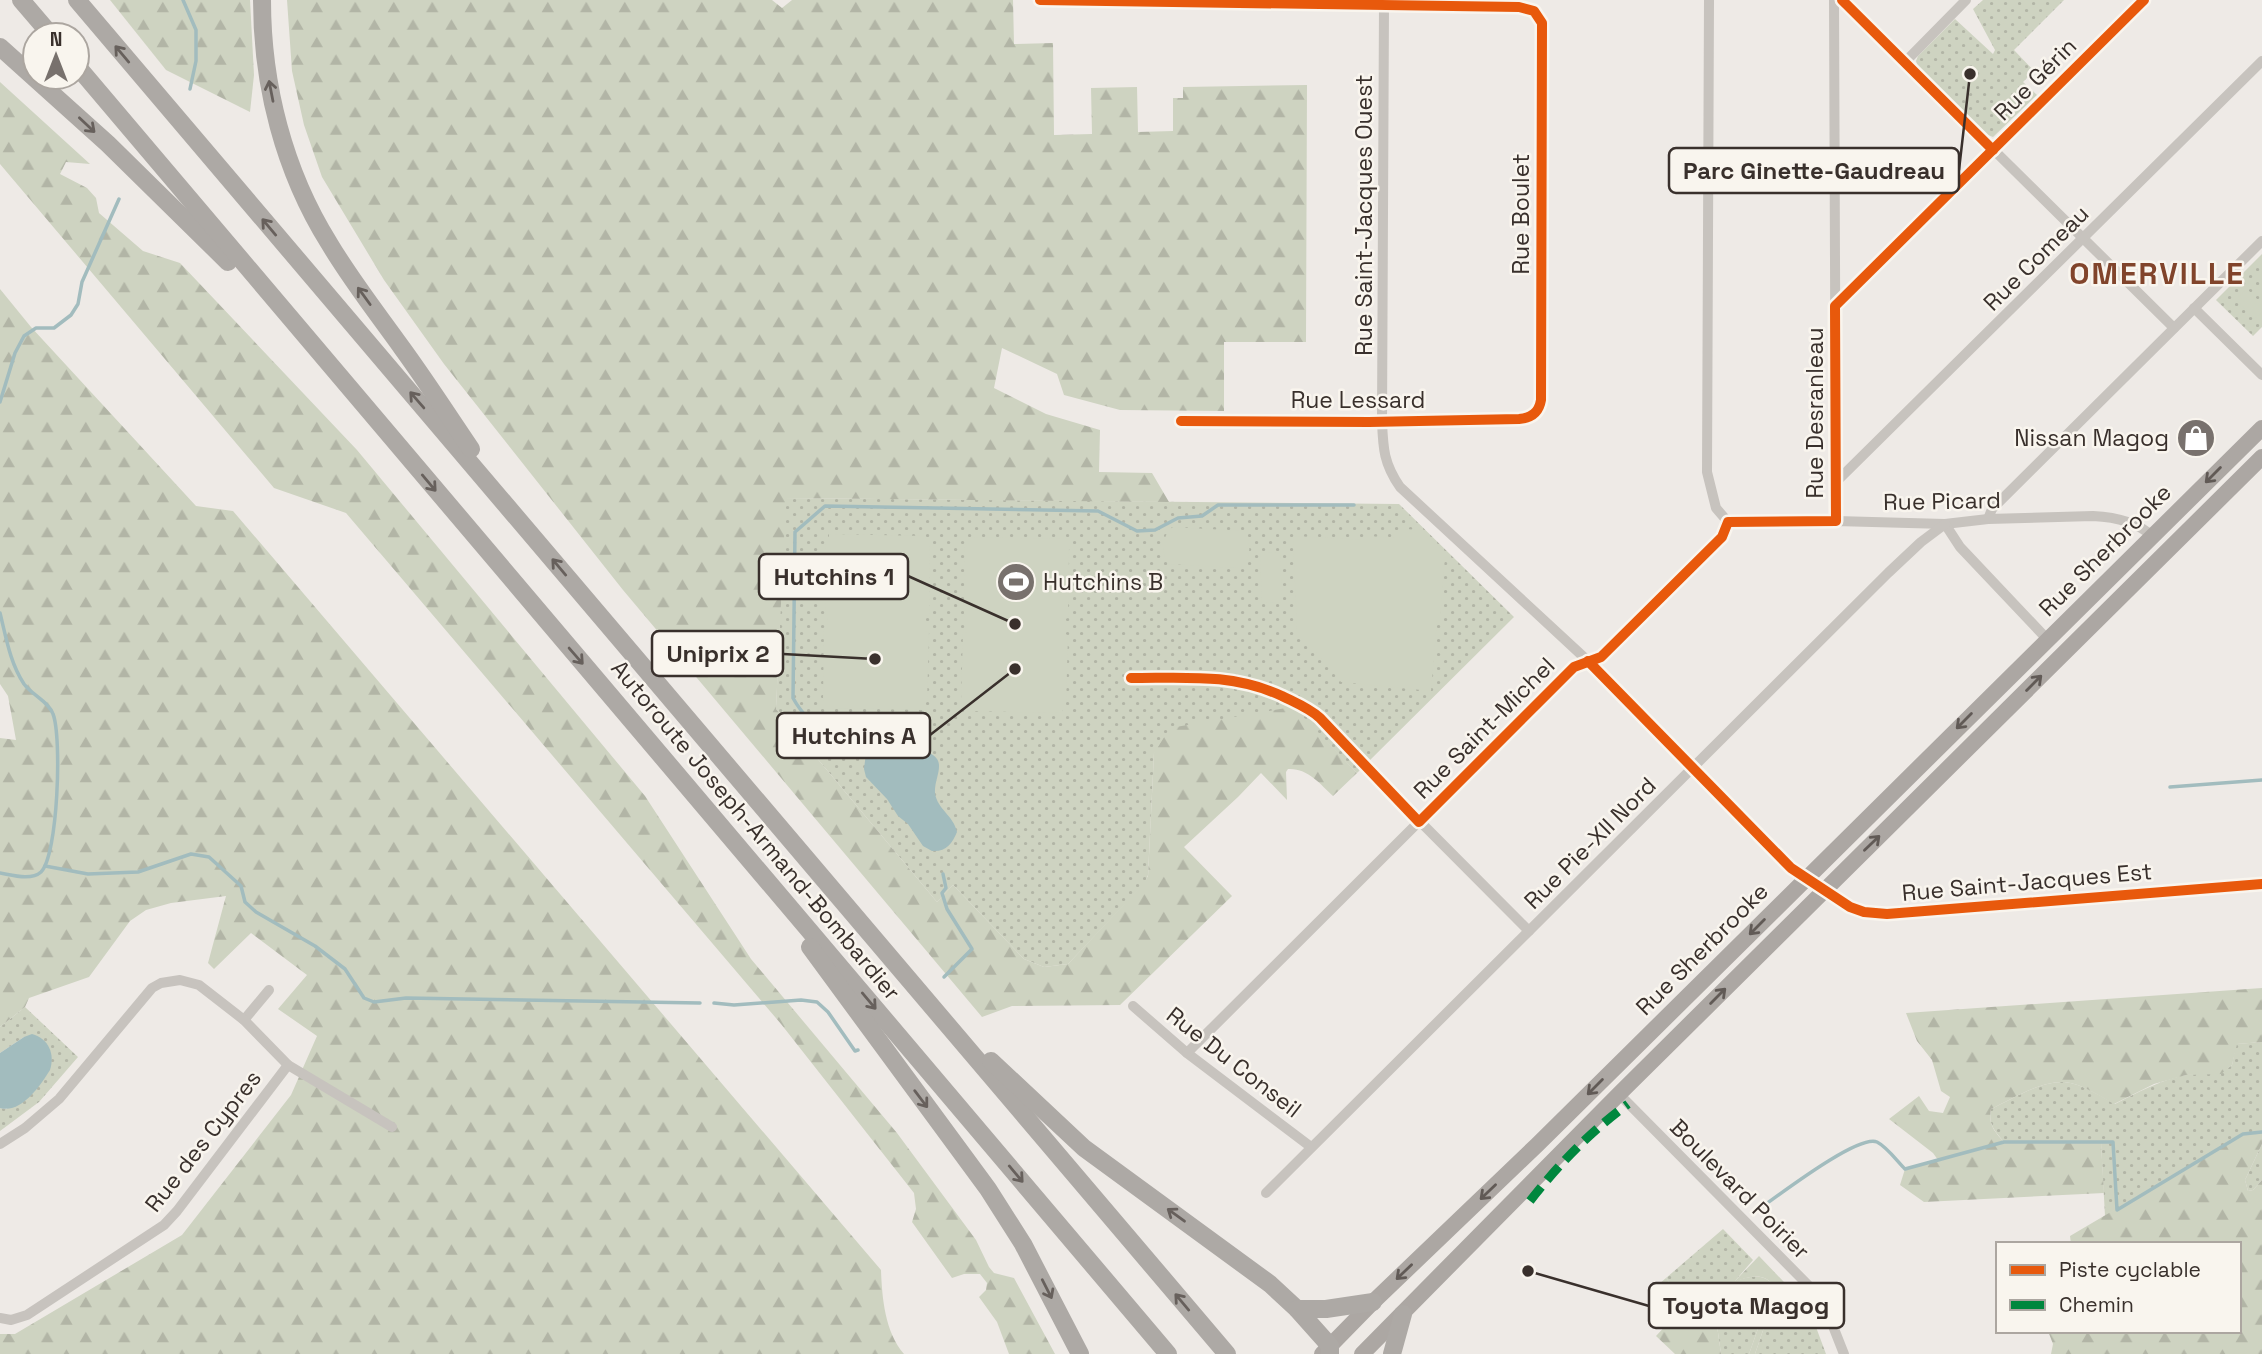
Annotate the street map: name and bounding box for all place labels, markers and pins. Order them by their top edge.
callout: Parc Ginette-Gaudreau [1669,148,1959,193]
shop icon: Nissan Magog [2175,417,2217,459]
place label: Nissan Magog [2014,423,2169,453]
callout: Hutchins 1 [759,554,908,599]
sports icon: Hutchins B [995,561,1037,603]
place label: Hutchins B [1043,567,1163,597]
callout: Uniprix 2 [652,631,783,676]
callout: Hutchins A [777,713,930,758]
callout: Toyota Magog [1649,1283,1844,1328]

